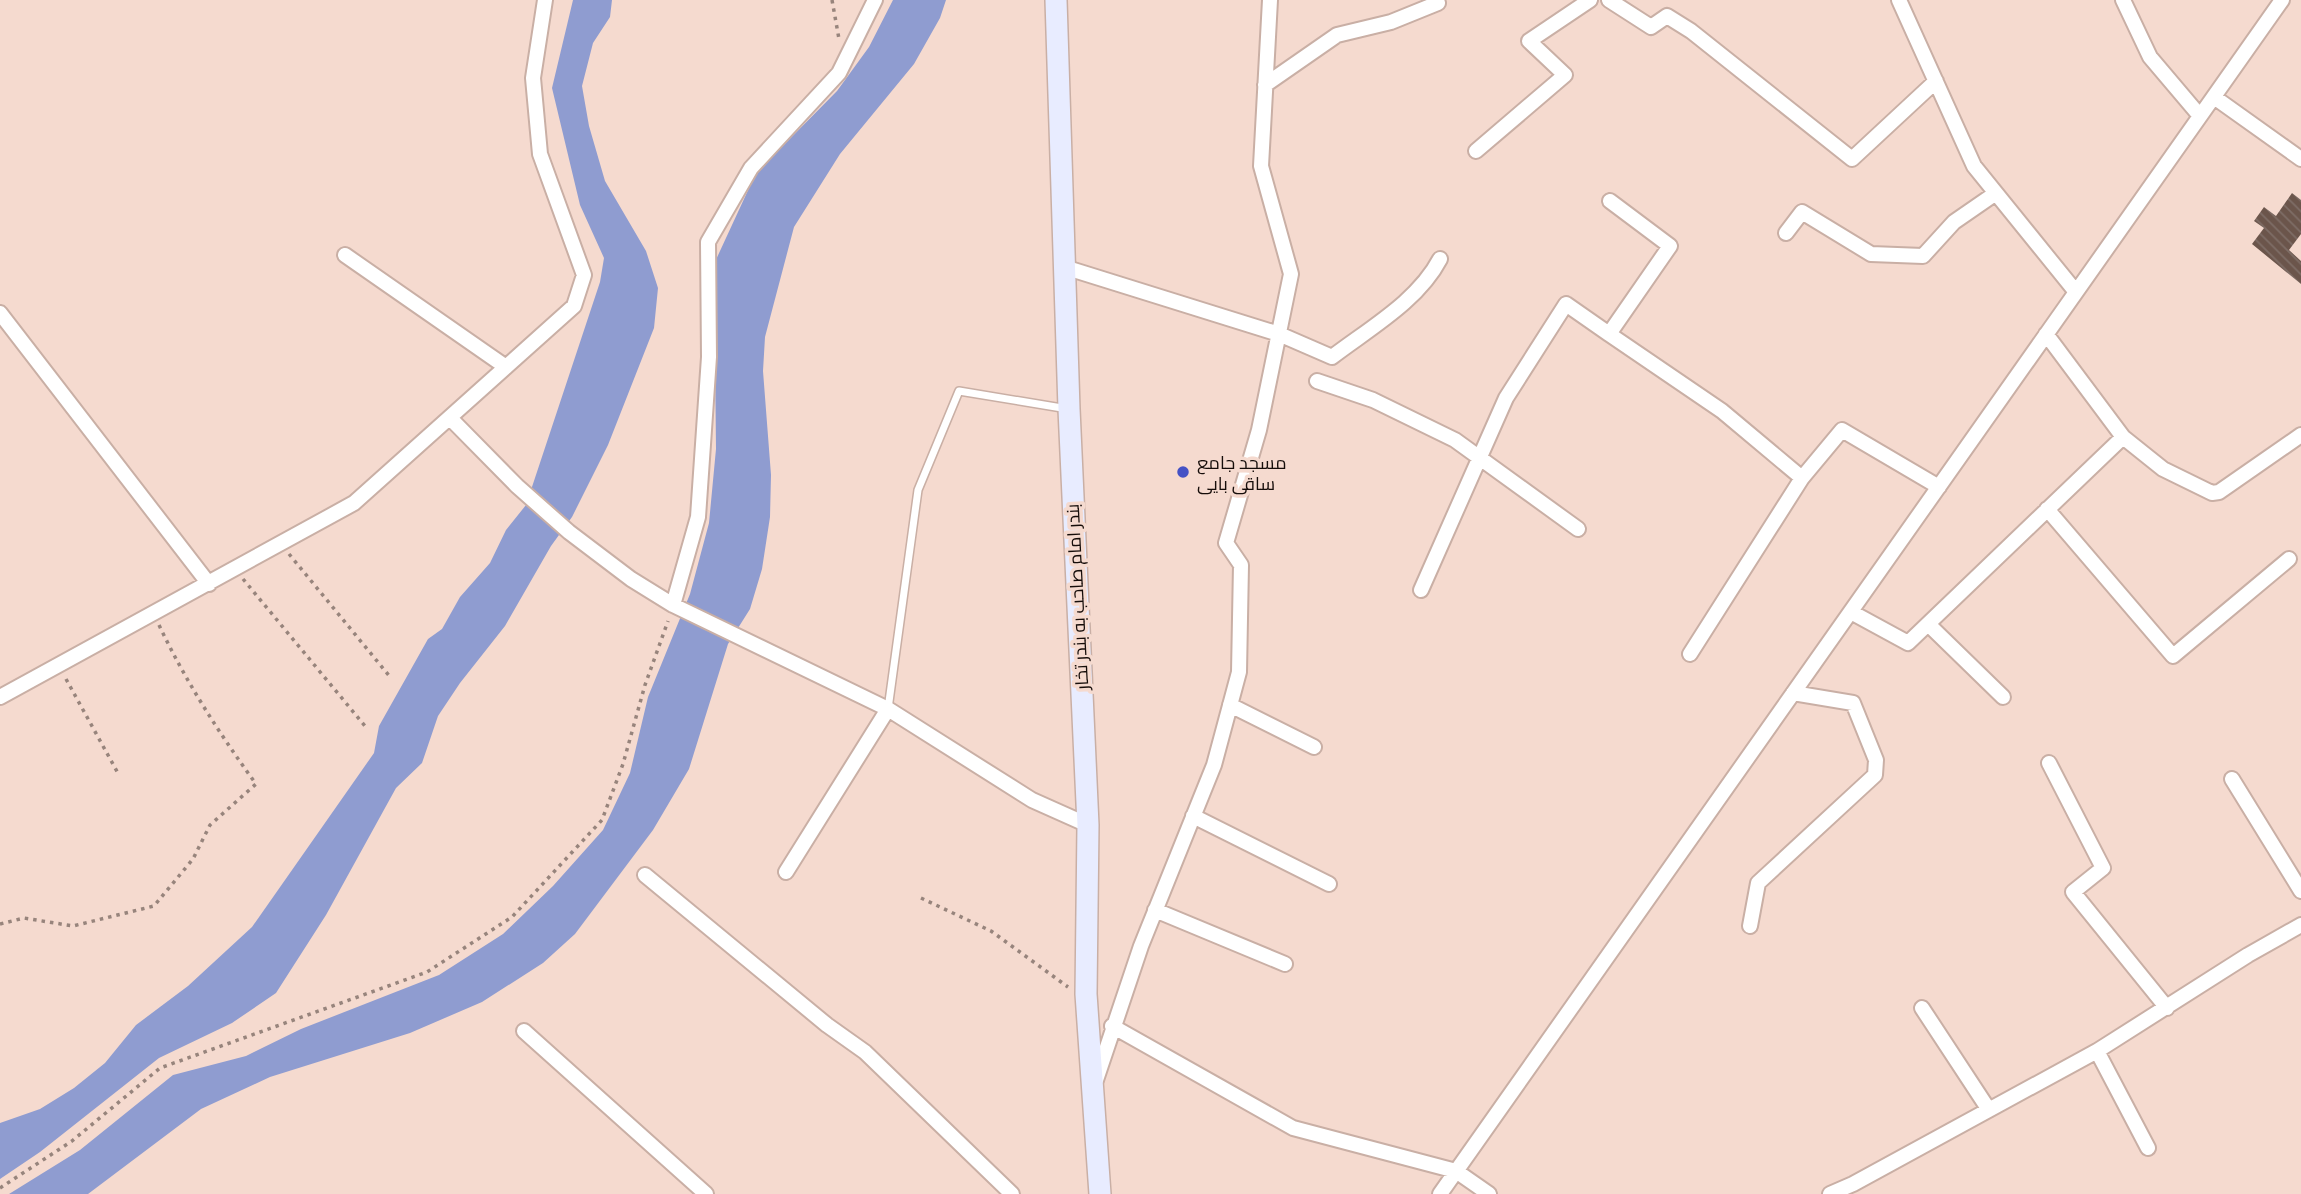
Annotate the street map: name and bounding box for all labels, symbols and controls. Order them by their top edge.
place label: مسجد جامع ساقی بایی [1197,451,1287,495]
marker: مسجد جامع ساقی بایی [1175,464,1191,480]
street label: بندر امام صاحب به بندر تخار [1061,503,1094,692]

